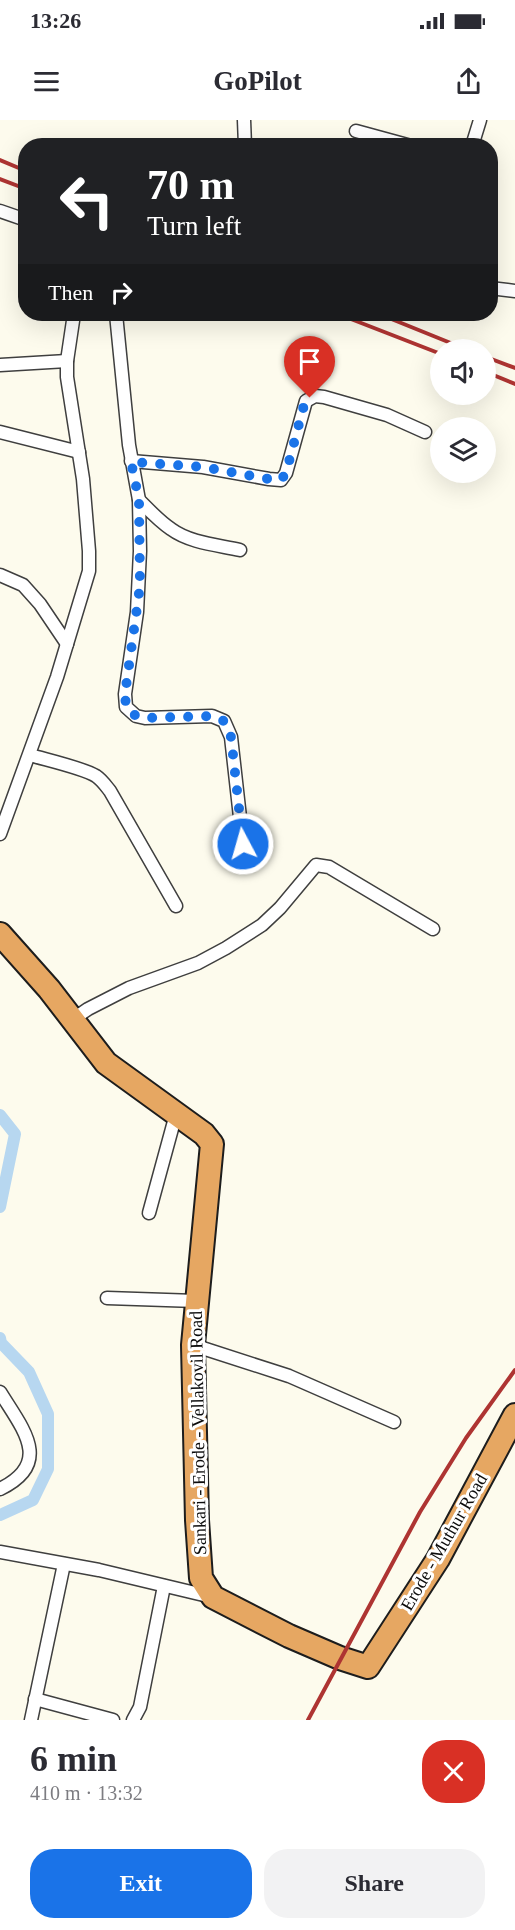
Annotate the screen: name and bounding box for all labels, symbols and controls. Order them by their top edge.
text: 13:26 [30,8,81,33]
icon: menu [30,65,63,98]
icon: share [452,65,485,98]
text: GoPilot [213,66,302,96]
icon: left [48,162,126,240]
text: 70 m [147,162,235,208]
text: Turn left [147,211,241,241]
icon: right [105,276,138,309]
text: Then [48,280,93,305]
pin [284,336,335,398]
map controls [430,339,496,483]
button: sound [430,339,496,405]
icon: arrive [293,345,326,378]
button: layers [430,417,496,483]
position arrow [211,812,275,876]
street label: Sankari - Erode - Vellakovil Road [186,1311,210,1555]
street label: Erode - Muthur Road [397,1470,491,1614]
text: 6 min [30,1739,117,1779]
button: close [422,1740,485,1803]
text: 410 m · 13:32 [30,1782,143,1804]
button: Exit [30,1849,252,1918]
button: Share [264,1849,485,1918]

